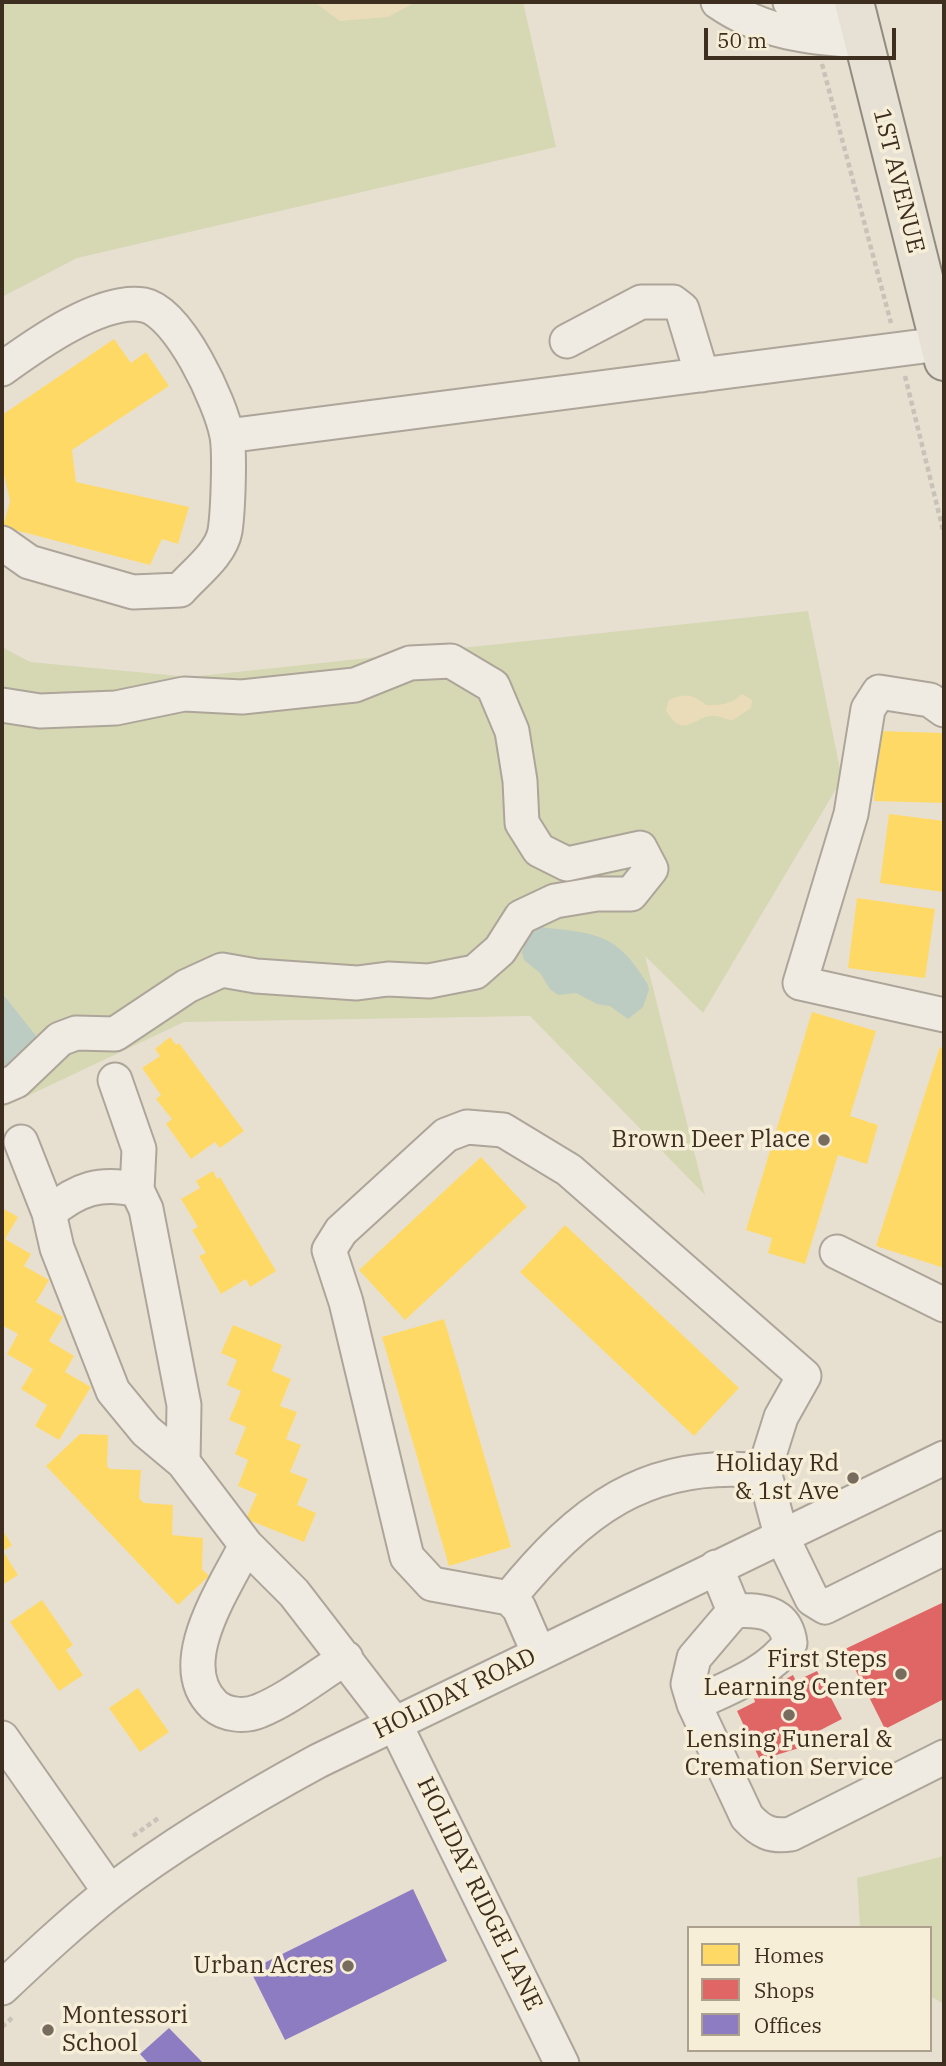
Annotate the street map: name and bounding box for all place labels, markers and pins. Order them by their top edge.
place label: Brown Deer Place [611,1126,810,1154]
marker: Brown Deer Place [816,1132,832,1148]
place label: Holiday Rd & 1st Ave [716,1450,839,1506]
marker: Holiday Rd & 1st Ave [845,1470,861,1486]
place label: First Steps Learning Center [704,1646,887,1702]
marker: First Steps Learning Center [893,1666,909,1682]
marker: Lensing Funeral & Cremation Service [781,1707,797,1723]
place label: Lensing Funeral & Cremation Service [685,1726,893,1782]
place label: Urban Acres [193,1952,334,1980]
marker: Urban Acres [340,1958,356,1974]
place label: Montessori School [62,2002,188,2058]
marker: Montessori School [40,2022,56,2038]

